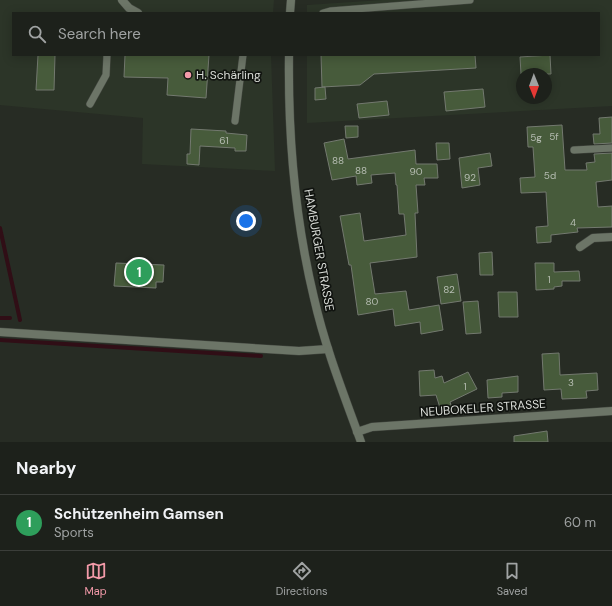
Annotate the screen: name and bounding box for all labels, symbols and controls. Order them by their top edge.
search box [12,12,600,56]
icon: search [26,23,48,45]
text: Search here [58,24,141,44]
place label: H. Schärling [196,67,261,83]
north arrow [516,68,552,104]
marker: H. Schärling [183,70,193,80]
house number: 5f [549,130,559,143]
house number: 5g [530,131,542,144]
house number: 61 [219,134,229,147]
house number: 88 [332,154,344,167]
house number: 88 [355,164,367,177]
house number: 90 [409,165,423,178]
house number: 5d [544,169,556,182]
house number: 92 [464,171,476,184]
street label: HAMBURGER STRASSE [300,188,338,313]
your location [236,211,256,231]
house number: 4 [570,216,576,229]
pin: 1 [126,257,152,287]
house number: 1 [547,273,551,286]
house number: 82 [443,283,455,296]
house number: 80 [366,295,379,308]
house number: 3 [568,376,574,389]
house number: 1 [463,380,467,393]
street label: NEUBOKELER STRASSE [420,396,547,420]
text: Nearby [16,457,76,479]
text: Schützenheim Gamsen [54,504,224,524]
text: 1 [27,514,31,531]
text: 60 m [564,514,596,531]
text: Sports [54,524,94,541]
tab: Map [85,560,107,598]
tab: Directions [276,560,328,598]
tab: Saved [497,560,527,598]

